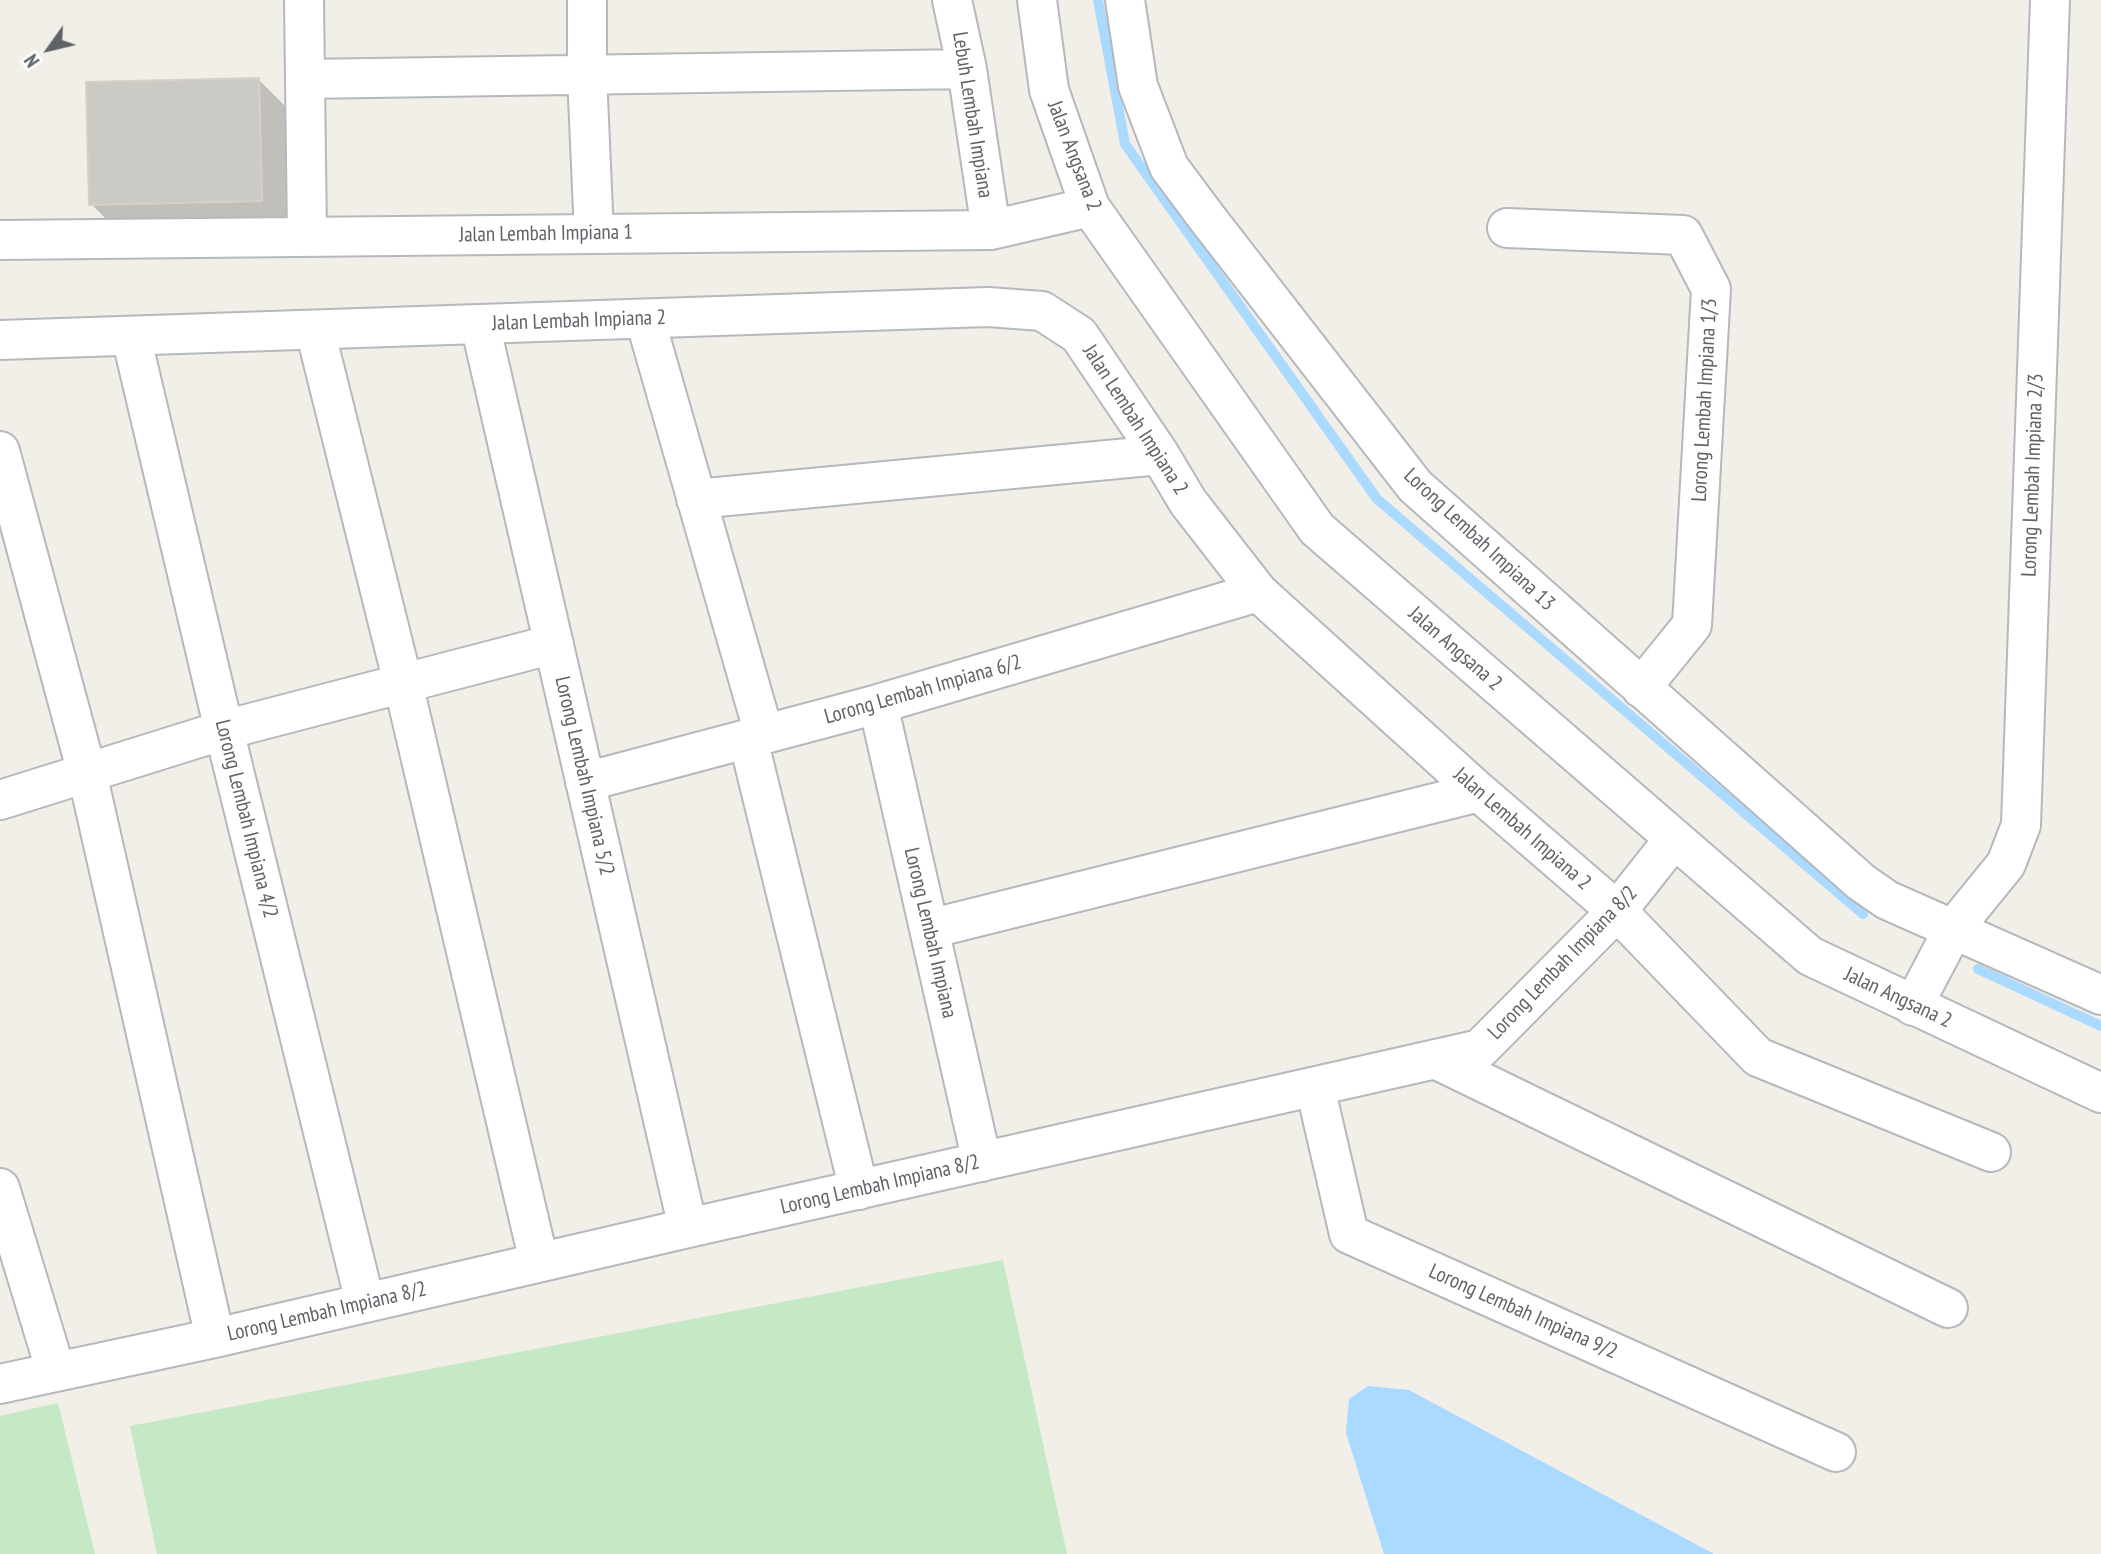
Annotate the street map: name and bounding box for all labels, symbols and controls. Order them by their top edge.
north arrow [14,14,84,84]
street label: Lebuh Lembah Impiana [946,30,998,200]
text: N [19,50,44,72]
street label: Jalan Angsana 2 [1042,97,1106,215]
street label: Jalan Lembah Impiana 1 [459,220,633,248]
street label: Lorong Lembah Impiana 1/3 [1687,298,1723,502]
street label: Jalan Lembah Impiana 2 [492,305,666,337]
street label: Jalan Lembah Impiana 2 [1077,340,1193,500]
street label: Lorong Lembah Impiana 2/3 [2017,373,2049,577]
street label: Lorong Lembah Impiana 13 [1398,463,1560,617]
street label: Jalan Angsana 2 [1403,602,1507,696]
street label: Lorong Lembah Impiana 6/2 [822,650,1024,730]
street label: Lorong Lembah Impiana 5/2 [549,674,619,878]
street label: Lorong Lembah Impiana 4/2 [209,717,283,921]
street label: Jalan Lembah Impiana 2 [1448,762,1596,896]
street label: Lorong Lembah Impiana [898,845,962,1021]
street label: Lorong Lembah Impiana 8/2 [1483,881,1643,1045]
street label: Jalan Angsana 2 [1840,962,1956,1034]
street label: Lorong Lembah Impiana 8/2 [778,1150,982,1220]
street label: Lorong Lembah Impiana 9/2 [1425,1259,1621,1365]
street label: Lorong Lembah Impiana 8/2 [225,1277,429,1347]

